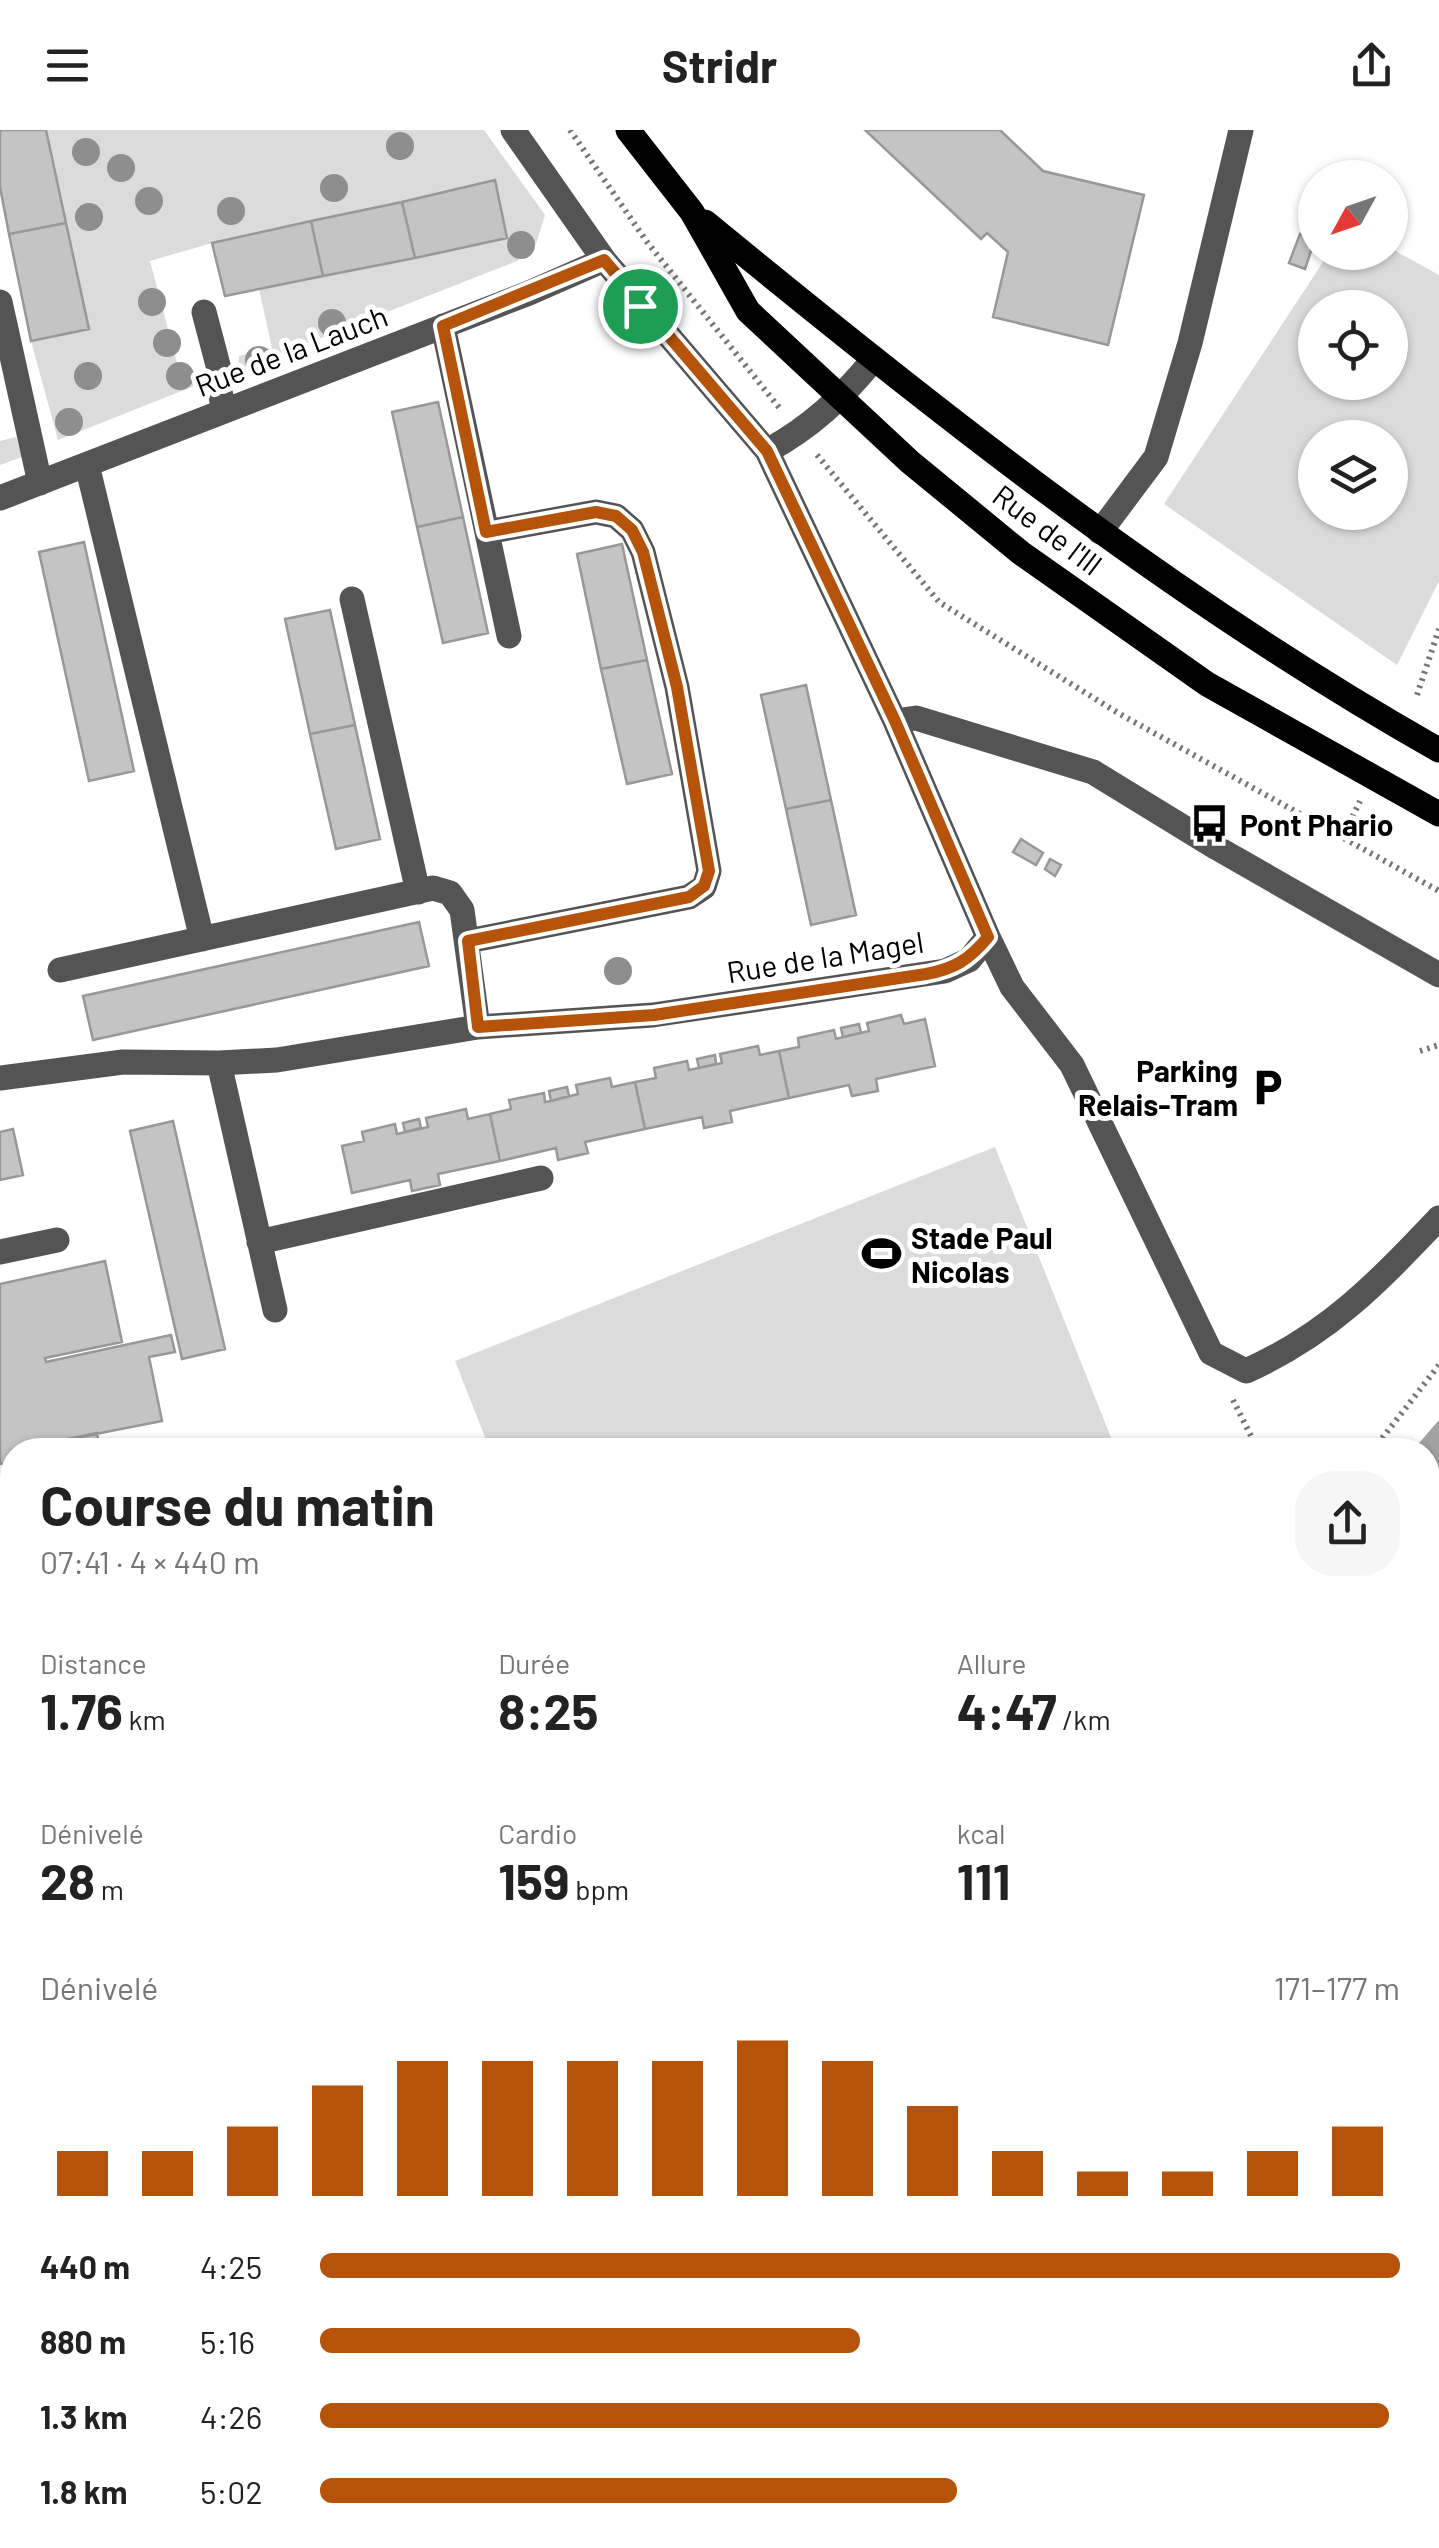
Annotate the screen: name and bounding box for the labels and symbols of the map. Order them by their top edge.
north arrow [1298,160,1408,270]
pin [598,264,683,349]
street label: Rue de la Lauch [190,297,392,403]
street label: Rue de l'Ill [986,476,1110,582]
bus stop icon: Pont Phario [1189,803,1231,845]
place label: Pont Phario [1240,806,1394,842]
street label: Rue de la Magel [724,923,926,989]
place label: Parking Relais-Tram [1078,1052,1238,1122]
parking icon: Parking Relais-Tram [1247,1066,1289,1108]
place label: Stade Paul Nicolas [911,1219,1053,1289]
sports icon: Stade Paul Nicolas [860,1233,902,1275]

